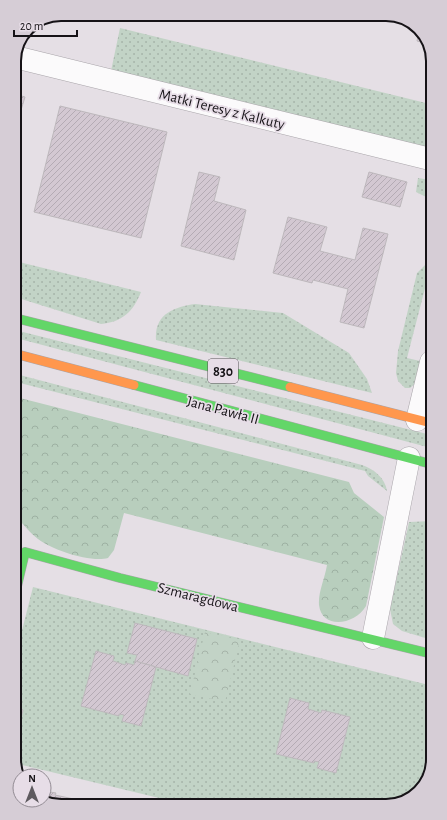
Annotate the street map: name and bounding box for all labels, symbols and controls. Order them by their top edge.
scale bar [14,12,77,38]
text: 20 m [20,20,43,32]
street label: Matki Teresy z Kalkuty [158,87,287,132]
road number: 830 [208,359,238,383]
street label: Jana Pawła II [185,394,260,427]
street label: Szmaragdowa [156,580,240,615]
north arrow [12,768,52,808]
text: N [28,773,36,784]

